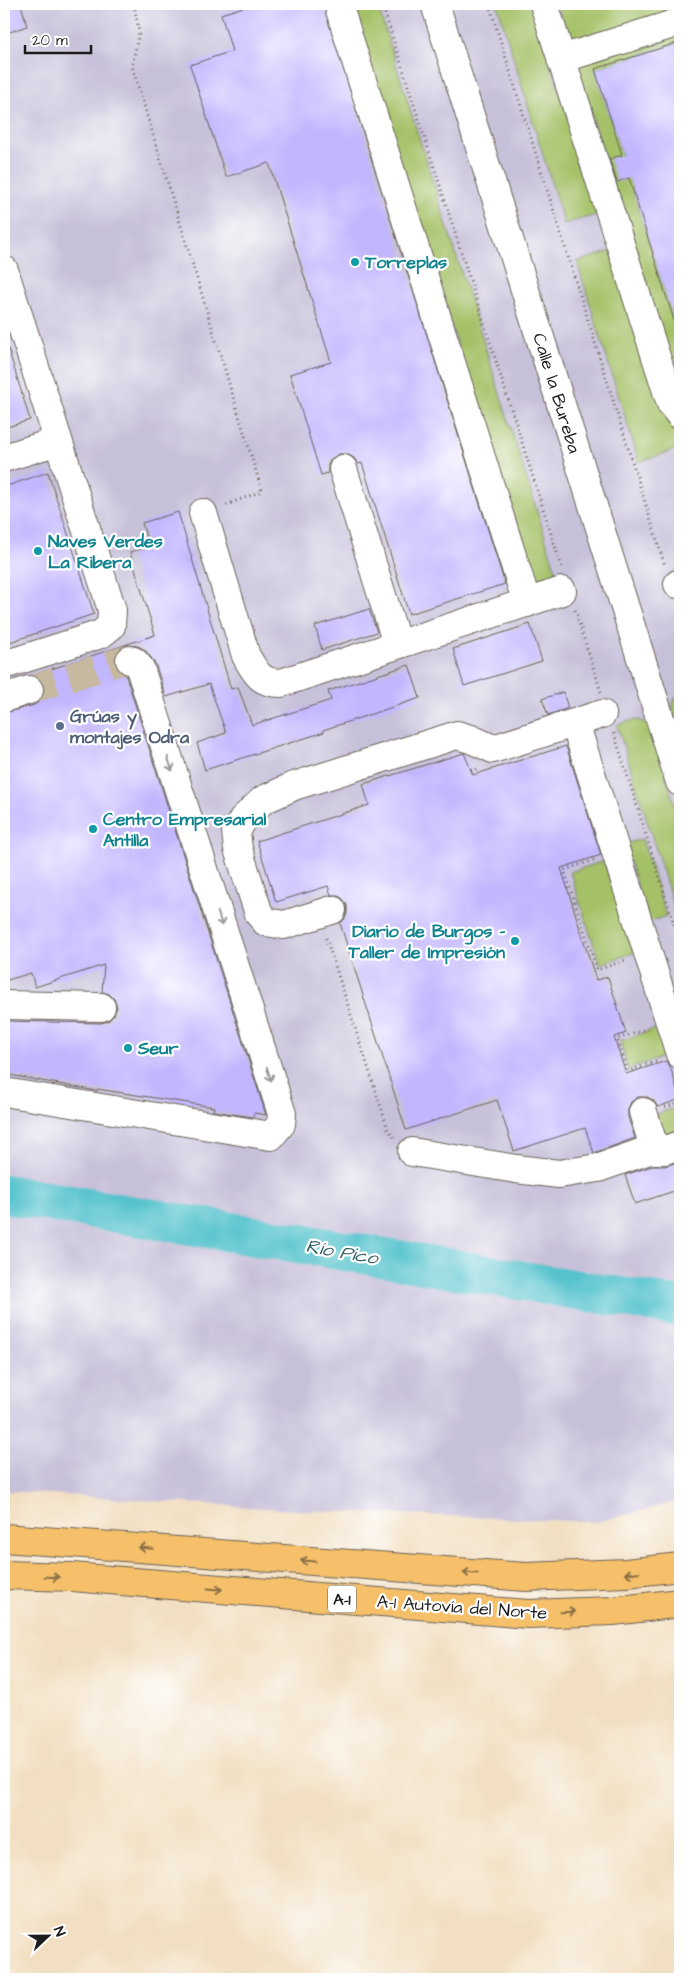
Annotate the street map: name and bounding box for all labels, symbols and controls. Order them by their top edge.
scale bar [25,22,91,54]
text: 20 m [32,30,68,51]
place label: Torreplas [364,250,447,275]
marker: Torreplas [349,256,361,268]
street label: Calle la Bureba [526,330,587,456]
place label: Naves Verdes La Ribera [48,529,163,575]
marker: Naves Verdes La Ribera [32,545,44,557]
place label: Grúas y montajes Odra [70,704,190,750]
marker: Grúas y montajes Odra [54,720,66,732]
one-way arrow [166,756,176,772]
place label: Centro Empresarial Antilla [103,807,266,853]
marker: Centro Empresarial Antilla [87,823,99,835]
one-way arrow [215,910,225,926]
place label: Diario de Burgos - Taller de Impresión [348,919,505,965]
marker: Diario de Burgos - Taller de Impresión [509,935,521,947]
place label: Seur [137,1036,178,1061]
marker: Seur [122,1042,134,1054]
one-way arrow [265,1065,274,1081]
water label: Río Pico [304,1233,381,1272]
one-way arrow [138,1543,154,1552]
one-way arrow [300,1556,316,1566]
one-way arrow [462,1568,478,1578]
one-way arrow [624,1568,640,1578]
one-way arrow [44,1572,60,1581]
one-way arrow [206,1584,222,1593]
road number: A-1 [328,1586,356,1612]
street label: A-1 Autovía del Norte [376,1589,548,1626]
one-way arrow [560,1608,576,1617]
north arrow [22,1910,72,1960]
text: N [48,1924,70,1940]

